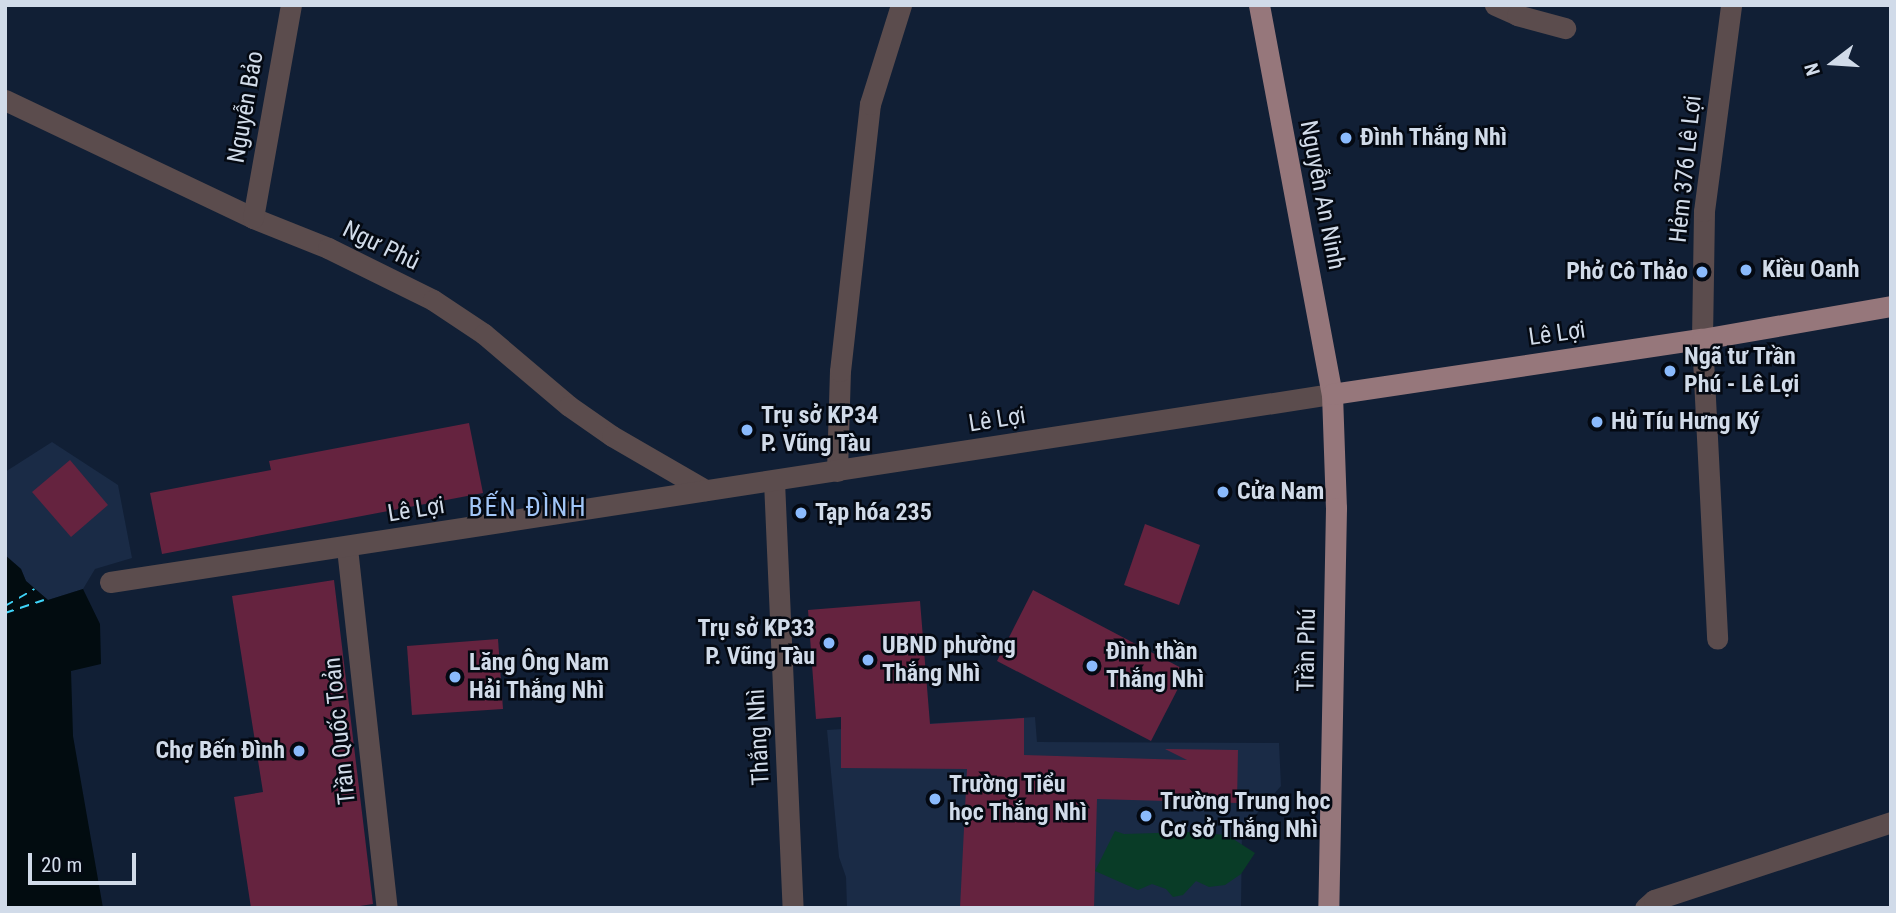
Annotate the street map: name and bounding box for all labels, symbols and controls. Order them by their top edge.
north arrow [1798,28,1868,98]
street label: Nguyễn Bảo [222,49,270,165]
text: N [1800,60,1825,78]
street label: Hẻm 376 Lê Lợi [1664,94,1708,244]
street label: Nguyễn An Ninh [1293,118,1351,272]
place label: Đình Thắng Nhì [1360,124,1508,152]
marker: Đình Thắng Nhì [1338,130,1354,146]
street label: Ngư Phủ [338,215,424,277]
place label: Kiều Oanh [1762,256,1860,284]
place label: Phở Cô Thảo [1565,258,1688,286]
marker: Kiều Oanh [1736,260,1756,280]
marker: Phở Cô Thảo [1694,264,1710,280]
street label: Lê Lợi [1527,316,1587,352]
place label: Ngã tư Trần Phú - Lê Lợi [1684,343,1799,399]
marker: Ngã tư Trần Phú - Lê Lợi [1662,363,1678,379]
street label: Lê Lợi [967,401,1027,439]
place label: Trụ sở KP34 P. Vũng Tàu [761,402,878,458]
place label: Hủ Tíu Hưng Ký [1611,408,1760,436]
marker: Hủ Tíu Hưng Ký [1589,414,1605,430]
marker: Trụ sở KP34 P. Vũng Tàu [739,422,755,438]
place label: Cửa Nam [1237,478,1324,506]
marker: Cửa Nam [1215,484,1231,500]
street label: Lê Lợi [386,491,446,529]
district label: BẾN ĐÌNH [469,492,587,524]
place label: Tạp hóa 235 [815,499,932,527]
marker: Tạp hóa 235 [793,505,809,521]
street label: Trần Phú [1292,608,1322,692]
place label: Trụ sở KP33 P. Vũng Tàu [698,615,815,671]
place label: UBND phường Thắng Nhì [882,632,1016,688]
marker: Trụ sở KP33 P. Vũng Tàu [821,635,837,651]
place label: Đình thần Thắng Nhì [1106,638,1204,694]
place label: Lăng Ông Nam Hải Thắng Nhì [469,649,609,705]
marker: UBND phường Thắng Nhì [860,652,876,668]
street label: Trần Quốc Toản [318,656,362,806]
marker: Đình thần Thắng Nhì [1084,658,1100,674]
marker: Lăng Ông Nam Hải Thắng Nhì [447,669,463,685]
street label: Thắng Nhì [742,688,776,786]
place label: Chợ Bến Đình [156,737,285,765]
marker: Chợ Bến Đình [291,743,307,759]
place label: Trường Tiểu học Thắng Nhì [949,771,1088,827]
place label: Trường Trung học Cơ sở Thắng Nhì [1160,788,1331,844]
marker: Trường Tiểu học Thắng Nhì [927,791,943,807]
marker: Trường Trung học Cơ sở Thắng Nhì [1138,808,1154,824]
scale bar [32,839,140,883]
text: 20 m [41,853,82,877]

